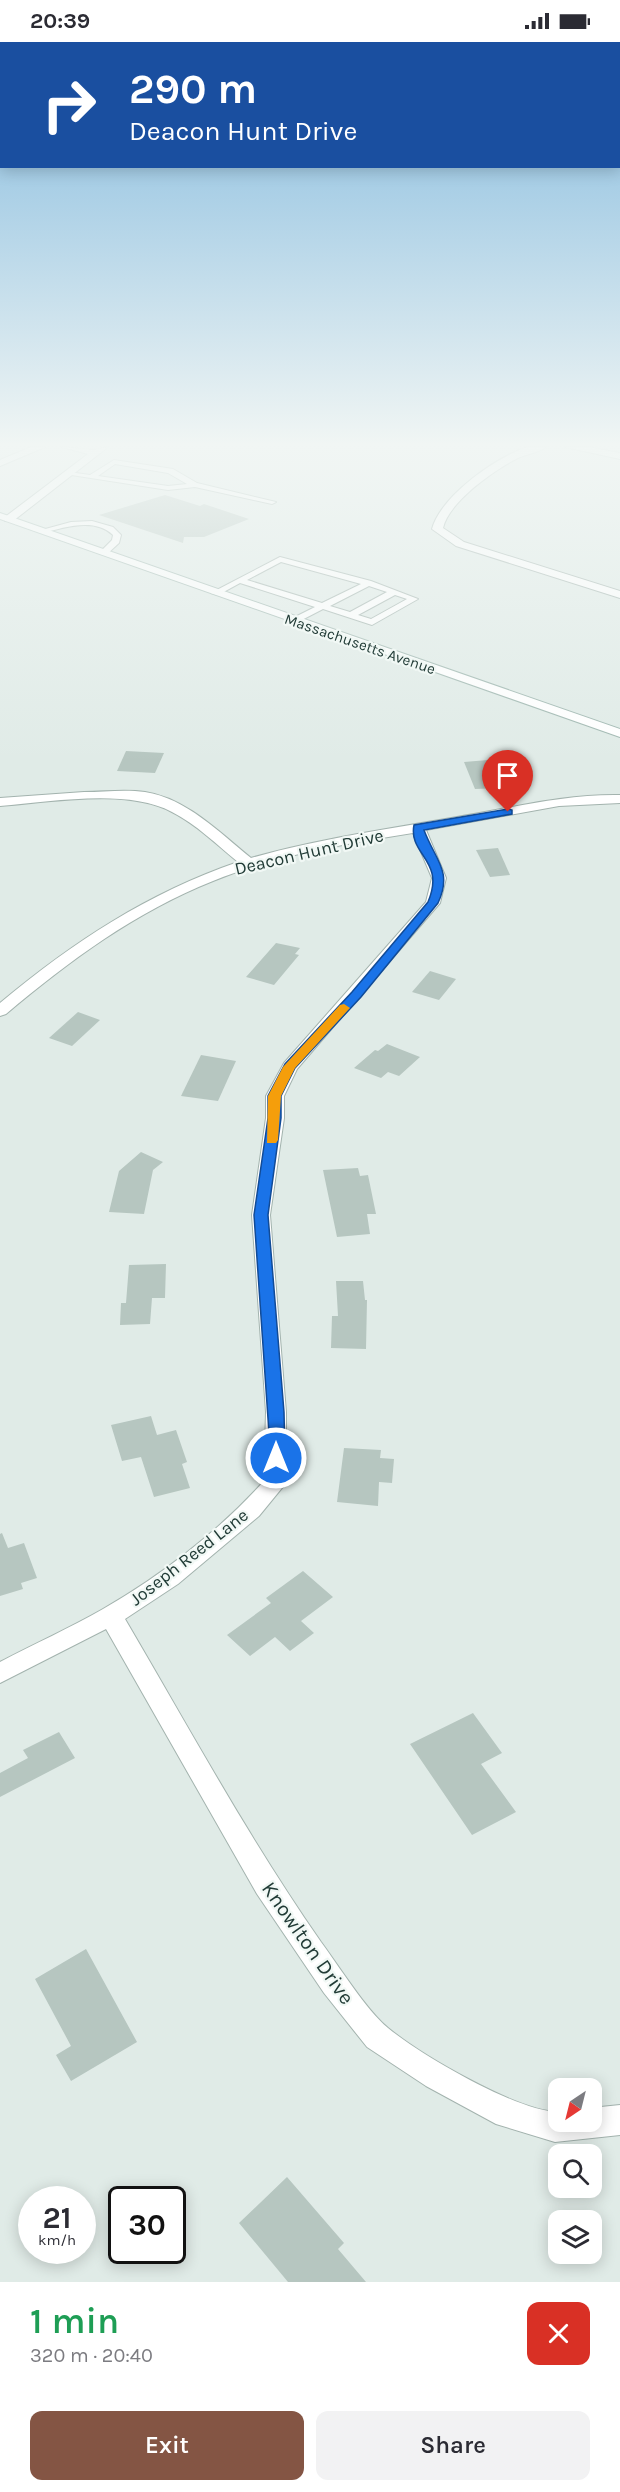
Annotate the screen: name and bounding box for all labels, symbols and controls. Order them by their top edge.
text: 20:39 [30,8,90,34]
text: 290 m [129,64,257,114]
icon: right [30,66,108,144]
text: Deacon Hunt Drive [129,115,357,147]
street label: Massachusetts Avenue [282,610,438,678]
pin [482,750,533,812]
icon: arrive [491,759,524,792]
street label: Deacon Hunt Drive [232,824,386,880]
position arrow [244,1426,308,1490]
street label: Joseph Reed Lane [125,1504,253,1610]
street label: Knowlton Drive [257,1877,359,2009]
north arrow [548,2078,602,2132]
map controls [548,2078,602,2264]
button: search [548,2144,602,2198]
speed limit sign: 30 [108,2186,186,2264]
text: 21 [43,2200,71,2236]
button: layers [548,2210,602,2264]
text: km/h [38,2231,76,2249]
text: 1 min [30,2300,119,2342]
button: close [527,2302,590,2365]
text: 320 m · 20:40 [30,2344,153,2367]
button: Exit [30,2411,304,2480]
button: Share [316,2411,590,2480]

